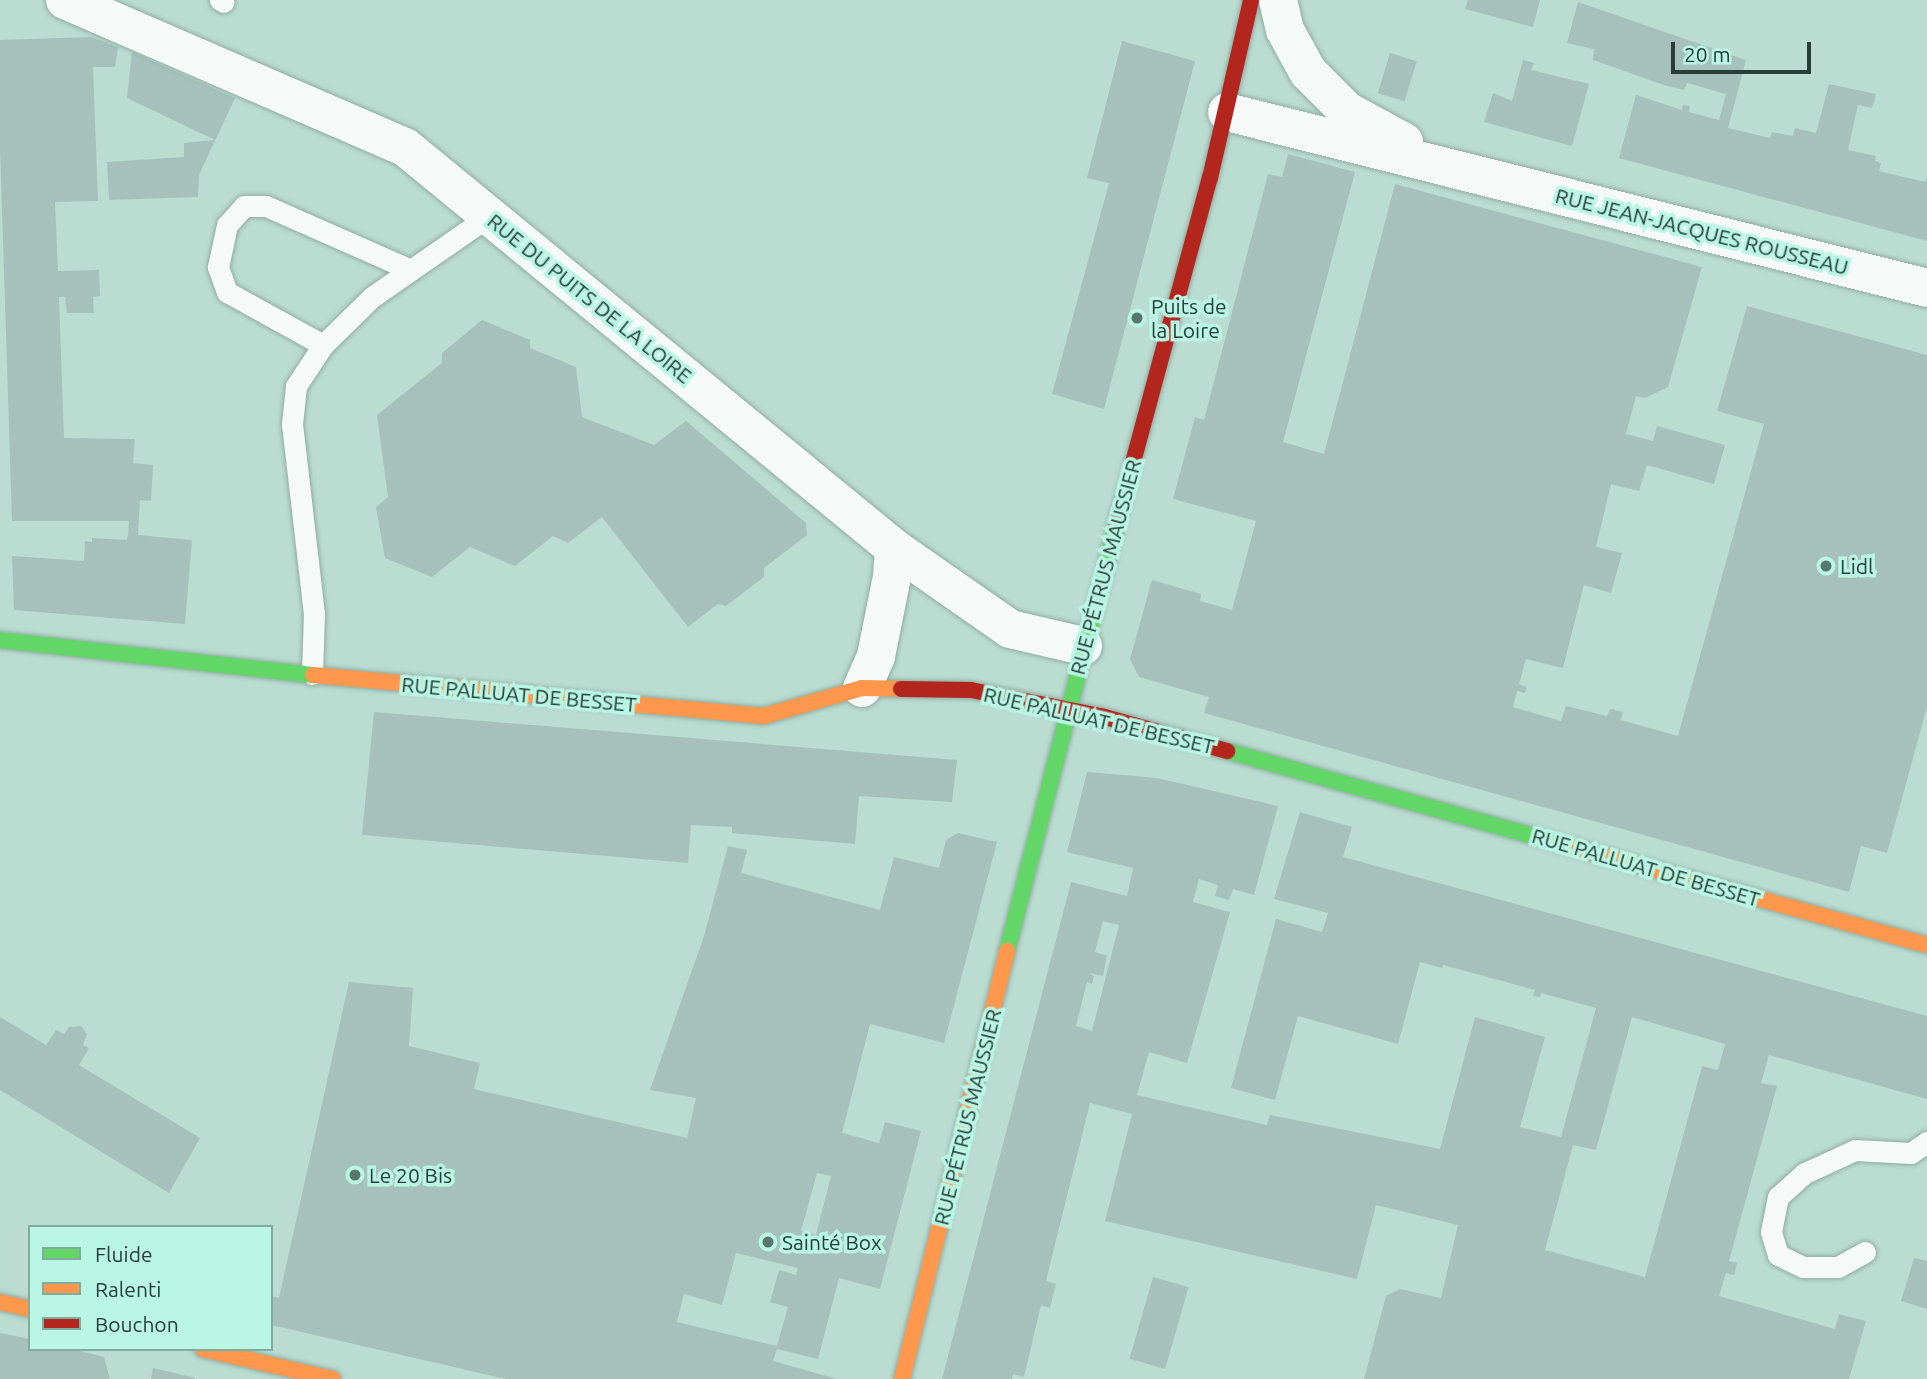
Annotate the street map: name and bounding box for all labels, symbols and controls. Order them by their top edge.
scale bar [1675,28,1815,72]
text: 20 m [1684,42,1731,66]
street label: RUE JEAN-JACQUES ROUSSEAU [1553,182,1851,280]
street label: RUE DU PUITS DE LA LOIRE [483,208,697,388]
place label: Puits de la Loire [1151,293,1227,343]
marker: Puits de la Loire [1129,310,1145,326]
street label: RUE PÉTRUS MAUSSIER [1064,457,1146,677]
place label: Lidl [1840,553,1874,579]
marker: Lidl [1818,558,1834,574]
street label: RUE PALLUAT DE BESSET [400,671,638,717]
street label: RUE PALLUAT DE BESSET [981,681,1217,759]
street label: RUE PALLUAT DE BESSET [1529,822,1763,912]
street label: RUE PÉTRUS MAUSSIER [928,1006,1006,1228]
place label: Le 20 Bis [369,1162,452,1188]
marker: Le 20 Bis [347,1167,363,1183]
legend [28,1225,273,1351]
place label: Sainté Box [782,1229,882,1255]
marker: Sainté Box [760,1234,776,1250]
text: Fluide [95,1242,153,1266]
text: Ralenti [95,1277,161,1301]
text: Bouchon [95,1312,179,1336]

